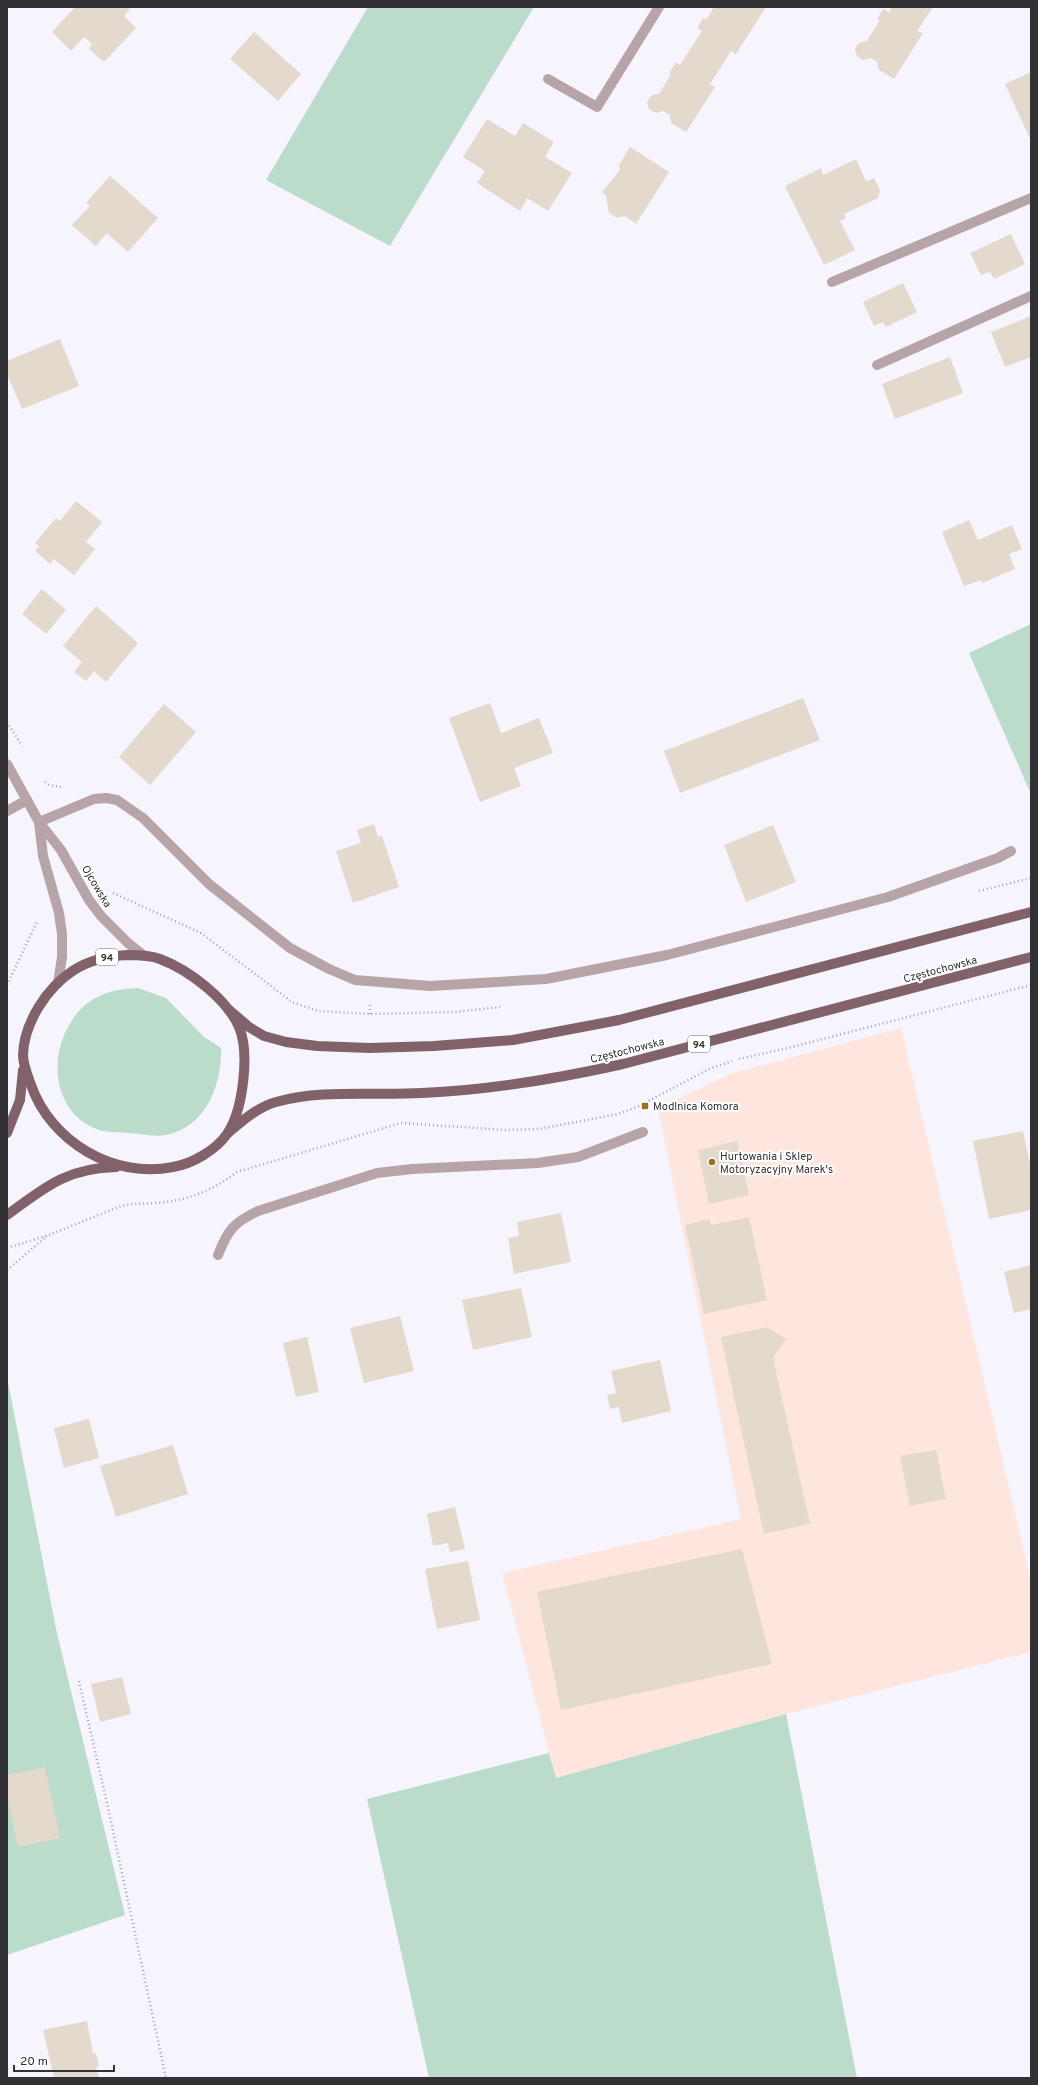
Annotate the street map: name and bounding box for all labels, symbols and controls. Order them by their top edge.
street label: Ojcowska [78,863,114,910]
road number: 94 [96,949,118,965]
street label: Częstochowska [902,953,979,987]
street label: Częstochowska [589,1035,666,1067]
road number: 94 [688,1036,710,1052]
place label: Modlnica Komora [653,1100,739,1114]
marker: Modlnica Komora [640,1101,650,1111]
place label: Hurtowania i Sklep Motoryzacyjny Marek's [720,1150,833,1177]
marker: Hurtowania i Sklep Motoryzacyjny Marek's [707,1157,717,1167]
scale bar [14,2047,114,2073]
text: 20 m [20,2054,48,2070]

